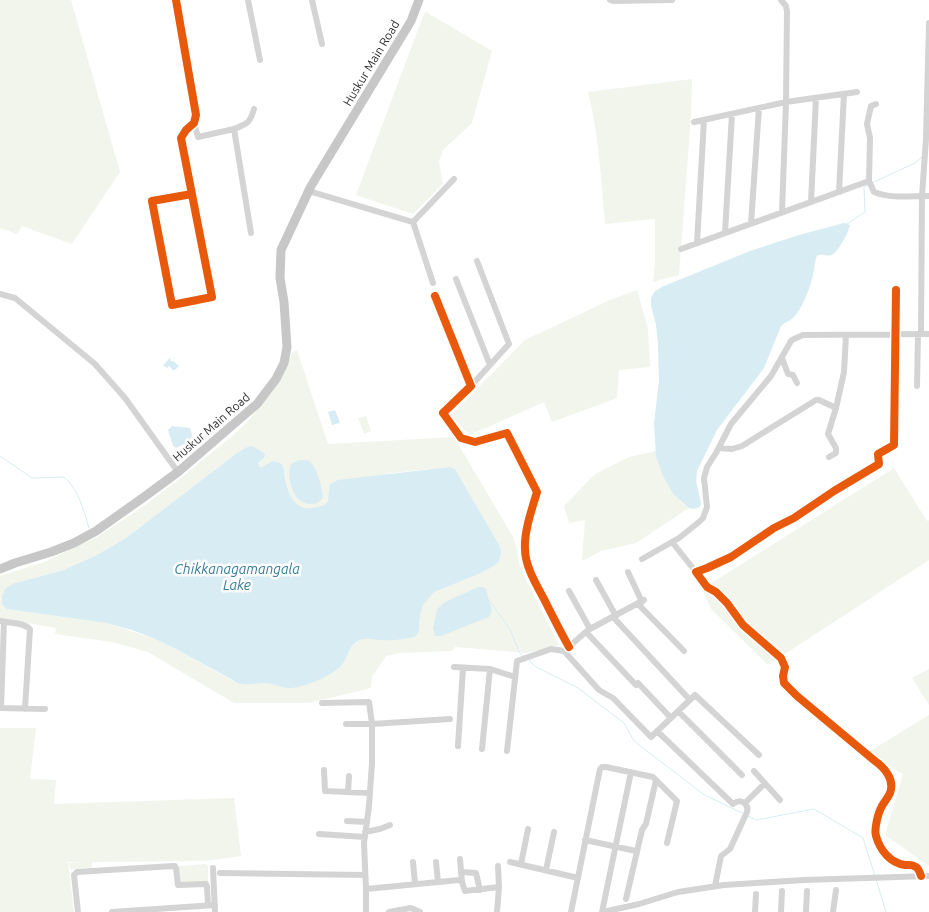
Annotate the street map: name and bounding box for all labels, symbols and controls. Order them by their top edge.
street label: Huskur Main Road [340,18,402,108]
street label: Huskur Main Road [170,390,252,464]
water label: Chikkanagamangala Lake [174,561,300,593]

